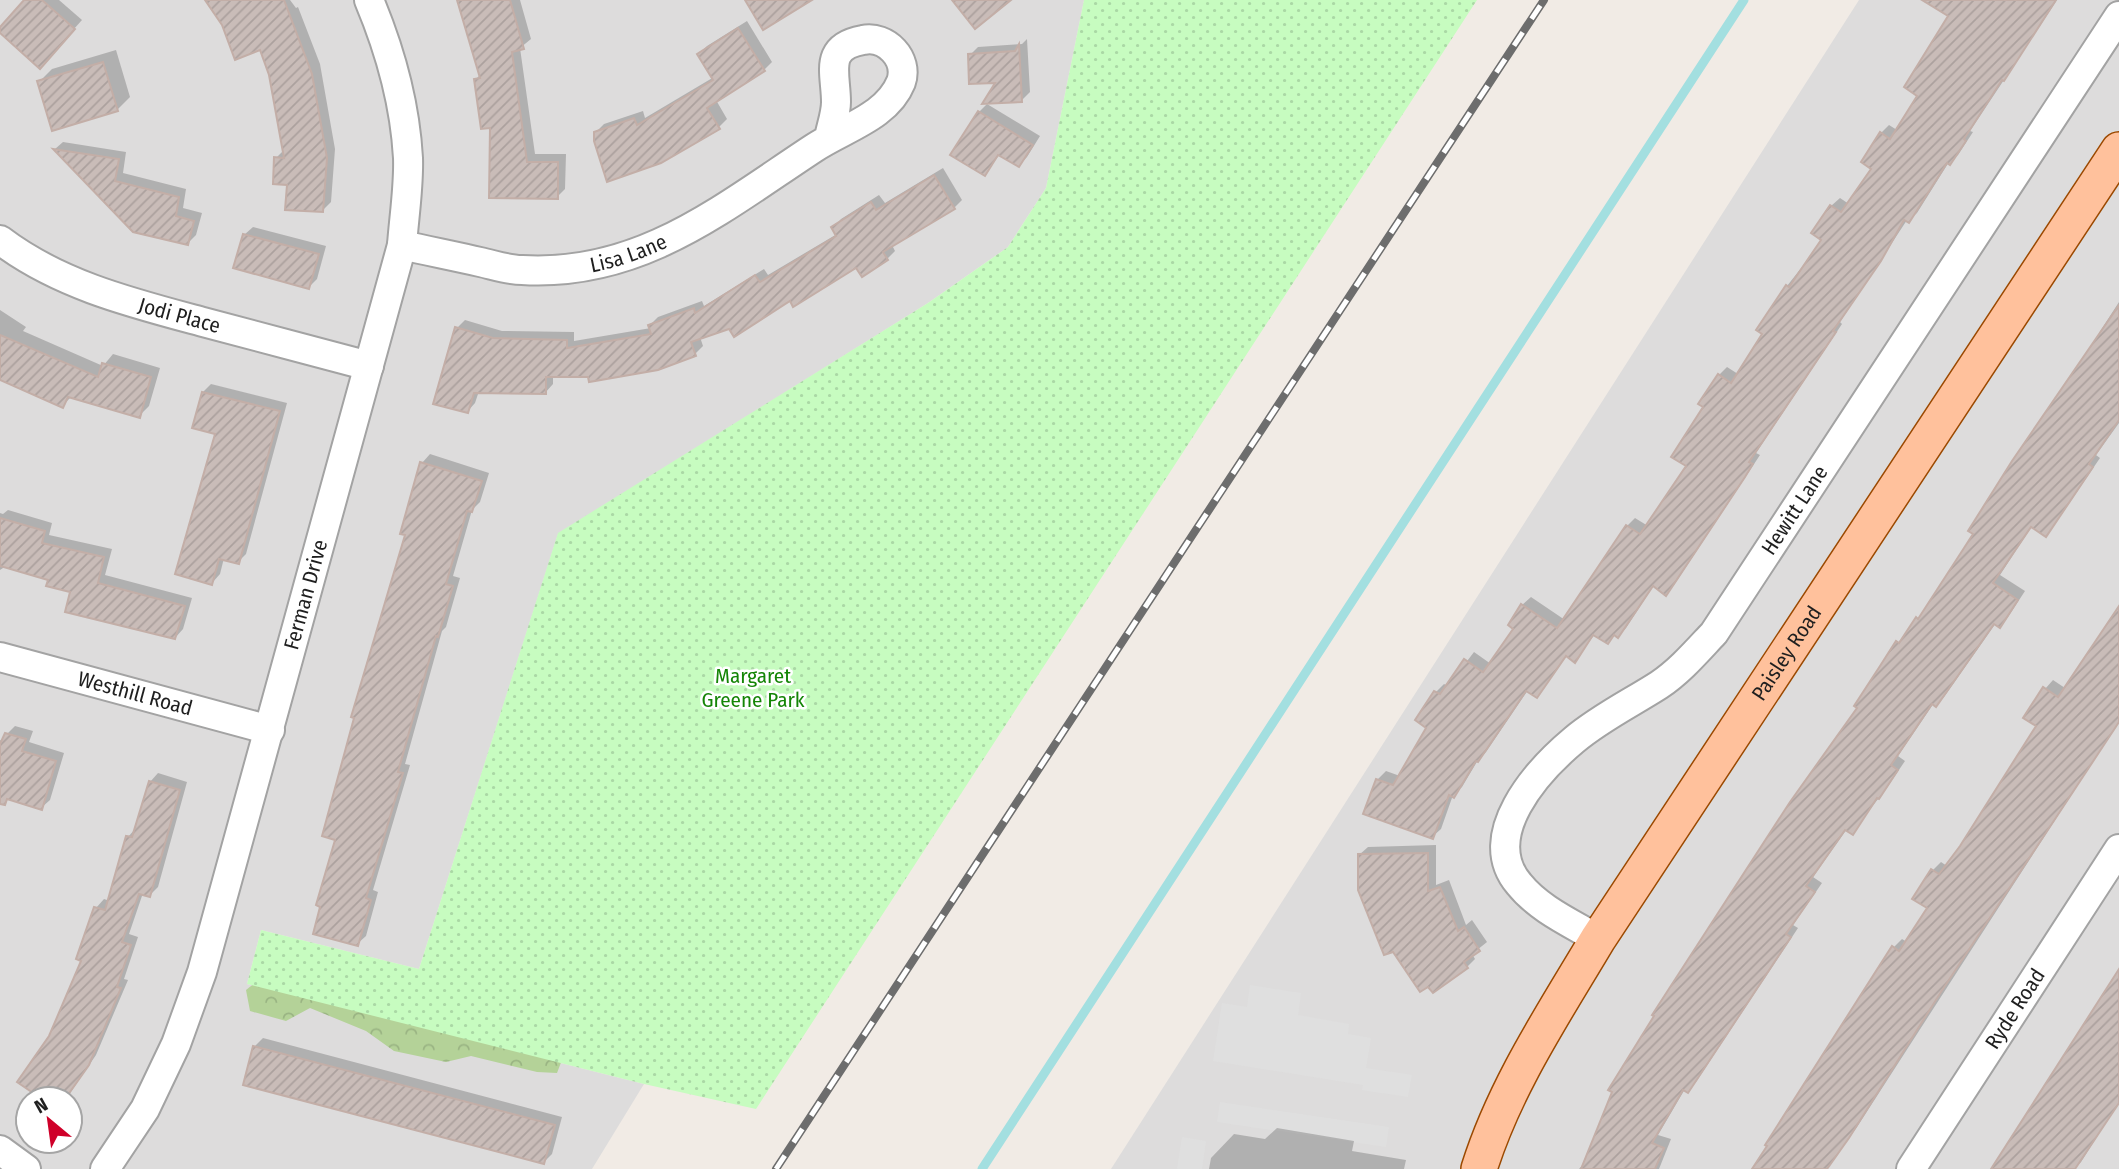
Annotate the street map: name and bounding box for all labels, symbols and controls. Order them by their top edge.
street label: Lisa Lane [588,229,671,278]
street label: Jodi Place [135,292,223,339]
street label: Hewitt Lane [1756,461,1833,560]
street label: Ferman Drive [278,537,333,653]
street label: Paisley Road [1746,601,1827,706]
park label: Margaret Greene Park [701,663,805,713]
street label: Westhill Road [75,666,195,721]
street label: Ryde Road [1979,964,2051,1054]
north arrow [14,1085,84,1155]
text: N [30,1093,52,1118]

